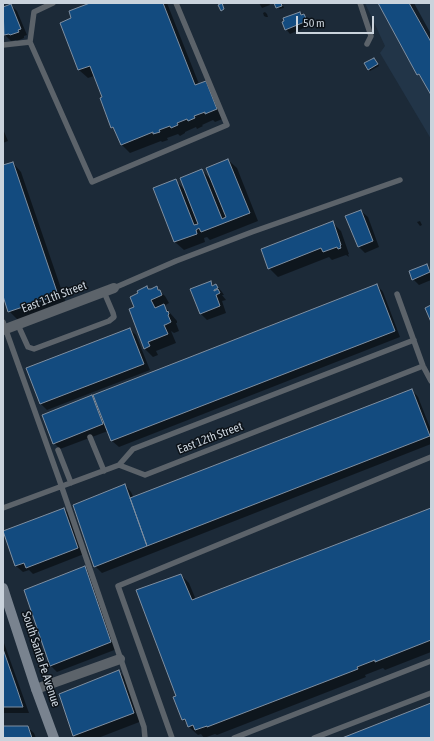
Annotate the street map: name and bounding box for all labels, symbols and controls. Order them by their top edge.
scale bar [298,8,376,34]
text: 50 m [303,16,325,30]
street label: East 11th Street [19,278,89,316]
street label: East 12th Street [175,419,245,457]
street label: South Santa Fe Avenue [19,609,63,709]

